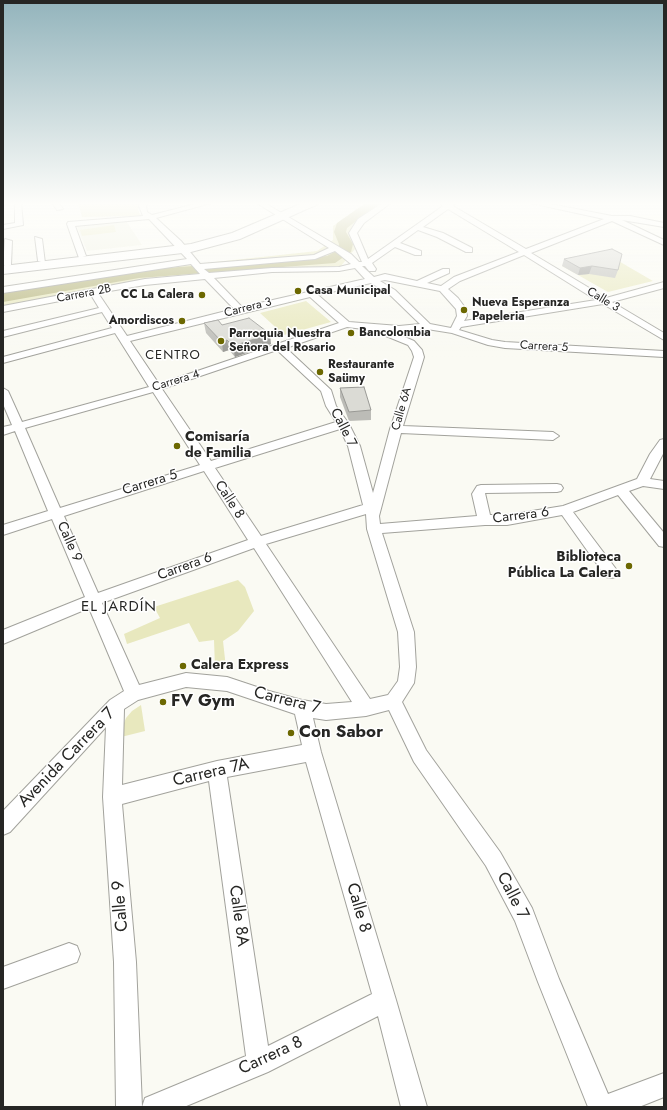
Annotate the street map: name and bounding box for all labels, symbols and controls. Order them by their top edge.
street label: Carrera 2B [56,282,112,306]
place label: Casa Municipal [306,284,391,298]
street label: Calle 3 [584,285,622,315]
marker: Casa Municipal [293,286,303,296]
place label: CC La Calera [121,288,194,302]
marker: CC La Calera [197,290,207,300]
street label: Carrera 3 [223,295,273,321]
place label: Nueva Esperanza Papeleria [472,296,570,324]
marker: Nueva Esperanza Papeleria [459,305,469,315]
place label: Amordiscos [109,314,174,328]
marker: Amordiscos [177,316,187,326]
place label: Bancolombia [359,326,431,340]
place label: Parroquia Nuestra Señora del Rosario [229,327,336,355]
marker: Bancolombia [346,328,356,338]
marker: Parroquia Nuestra Señora del Rosario [216,336,226,346]
street label: Carrera 5 [519,339,569,355]
district label: CENTRO [145,348,201,364]
place label: Restaurante Saümy [328,358,394,386]
street label: Carrera 4 [151,367,201,395]
marker: Restaurante Saümy [315,367,325,377]
street label: Calle 6A [389,386,415,432]
street label: Calle 7 [326,406,360,450]
place label: Comisaría de Familia [185,430,251,462]
marker: Comisaría de Familia [172,441,182,451]
street label: Carrera 5 [120,467,180,499]
street label: Calle 8 [211,478,247,522]
street label: Carrera 6 [492,504,550,528]
street label: Calle 9 [53,519,85,565]
street label: Carrera 6 [155,549,215,585]
place label: Biblioteca Pública La Calera [508,550,621,582]
marker: Biblioteca Pública La Calera [624,561,634,571]
district label: EL JARDÍN [81,598,157,616]
place label: Calera Express [191,658,289,674]
marker: Calera Express [178,661,188,671]
street label: Carrera 7 [252,683,322,719]
place label: FV Gym [171,692,235,712]
marker: FV Gym [158,697,168,707]
street label: Avenida Carrera 7 [14,704,120,812]
place label: Con Sabor [299,723,383,743]
marker: Con Sabor [286,728,296,738]
street label: Carrera 7A [171,754,251,792]
street label: Calle 7 [491,869,533,923]
street label: Calle 9 [109,880,133,932]
street label: Calle 8 [341,881,375,935]
street label: Calle 8A [224,884,252,948]
street label: Carrera 8 [236,1032,306,1080]

